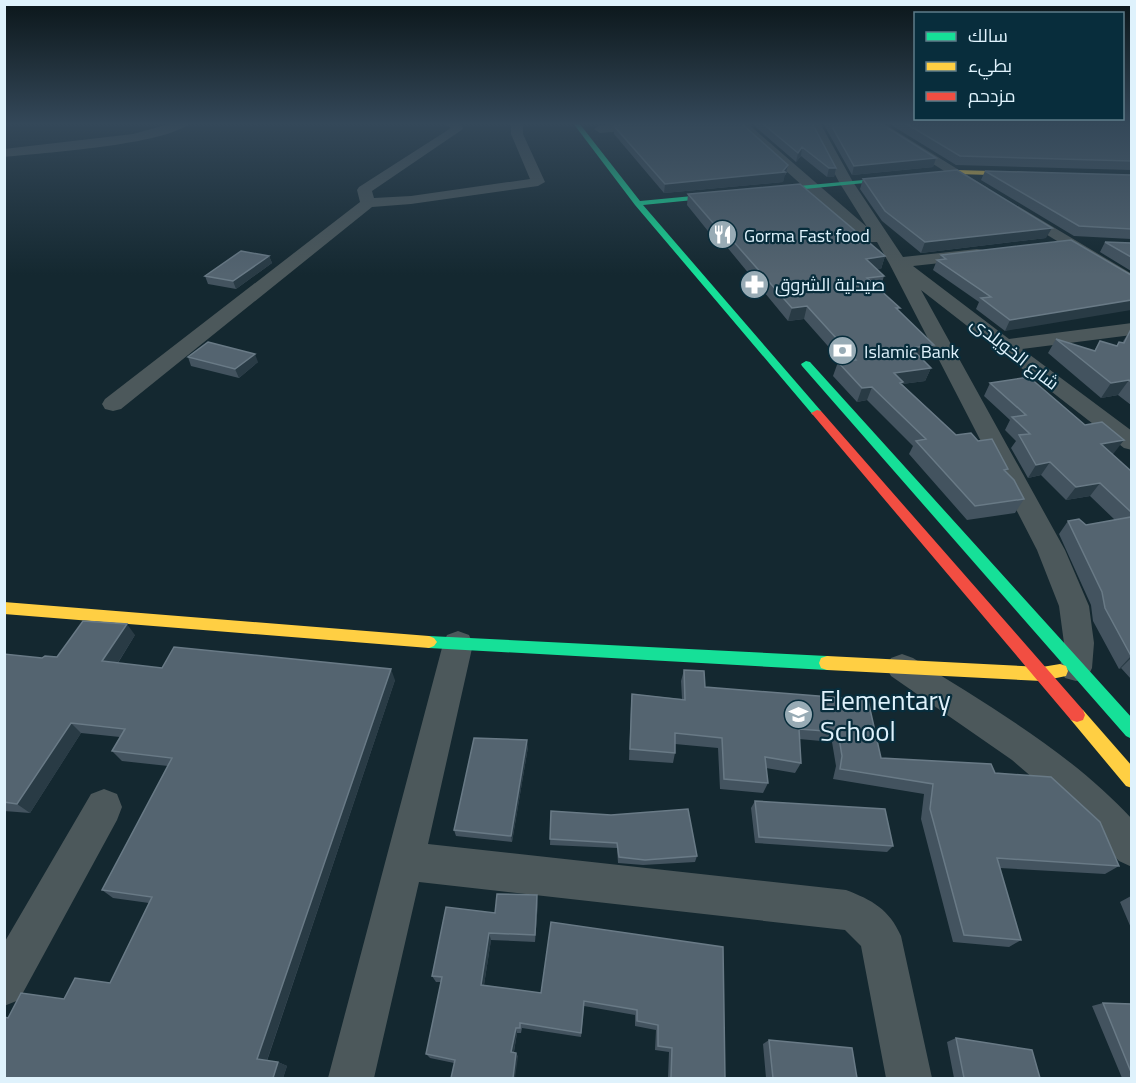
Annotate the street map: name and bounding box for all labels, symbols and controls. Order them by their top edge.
legend [914,12,1124,120]
text: سالك [968,22,1008,49]
text: بطيء [968,52,1012,80]
text: مزدحم [968,82,1016,109]
restaurant icon: Gorma Fast food [707,219,739,251]
place label: Gorma Fast food [744,222,870,249]
pharmacy icon: صيدلية الشروق [738,268,770,300]
place label: صيدلية الشروق [775,271,885,298]
street label: شارع الخويلدى [965,310,1065,396]
bank icon: Islamic Bank [827,335,859,367]
place label: Islamic Bank [864,338,960,365]
place label: Elementary School [820,679,951,751]
school or university icon: Elementary School [783,699,815,731]

